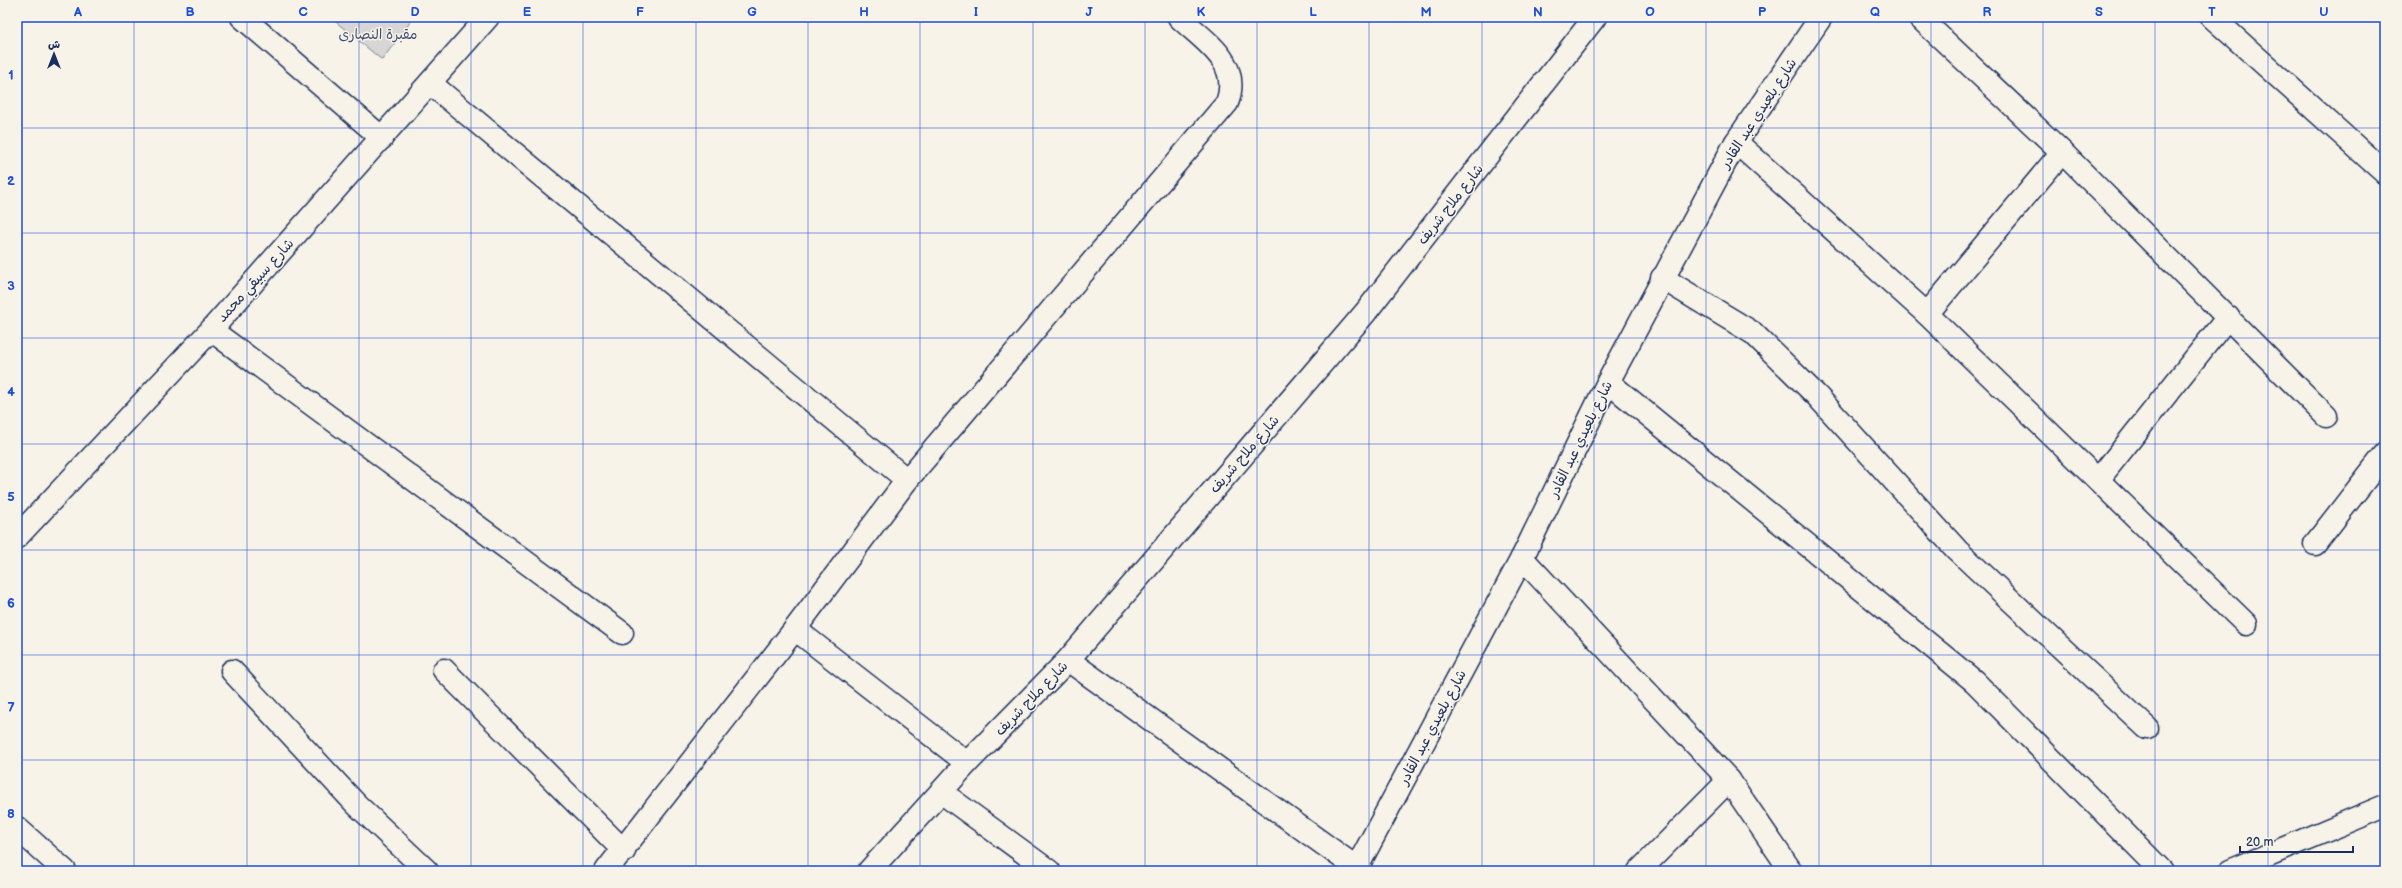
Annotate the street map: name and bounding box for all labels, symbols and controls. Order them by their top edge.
text: A [73,4,82,20]
text: B [185,4,195,20]
text: C [298,4,308,20]
text: D [410,4,420,20]
text: E [523,4,532,20]
text: F [636,4,644,20]
text: G [747,4,757,20]
text: H [859,4,869,20]
text: I [974,4,978,20]
text: J [1085,4,1093,20]
text: K [1197,4,1206,20]
text: L [1309,4,1317,20]
text: M [1420,4,1432,20]
text: N [1533,4,1543,20]
text: O [1645,4,1655,20]
text: P [1758,4,1767,20]
text: Q [1870,4,1880,20]
text: R [1983,4,1992,20]
text: S [2095,4,2103,20]
text: T [2208,4,2216,20]
text: U [2319,4,2329,20]
park label: مقبرة النصارى [339,26,417,43]
north arrow [34,34,74,74]
text: ش [48,38,60,51]
street label: شارع بلعيدي عبد القادر [1716,55,1802,173]
text: 1 [8,67,14,83]
street label: شارع ملاح شريف [1414,161,1488,249]
text: 2 [7,173,15,189]
street label: شارع سبيقي محمد [213,235,300,328]
text: 3 [7,278,15,294]
street label: شارع بلعيدي عبد القادر [1544,378,1618,502]
text: 4 [7,384,15,400]
street label: شارع ملاح شريف [1206,412,1284,497]
text: 5 [7,489,15,505]
text: 6 [7,595,15,611]
street label: شارع ملاح شريف [991,657,1072,740]
street label: شارع بلعيدي عبد القادر [1394,667,1472,789]
text: 7 [7,700,15,716]
text: 8 [7,806,15,822]
scale bar [2240,828,2353,854]
text: 20 m [2246,835,2273,850]

